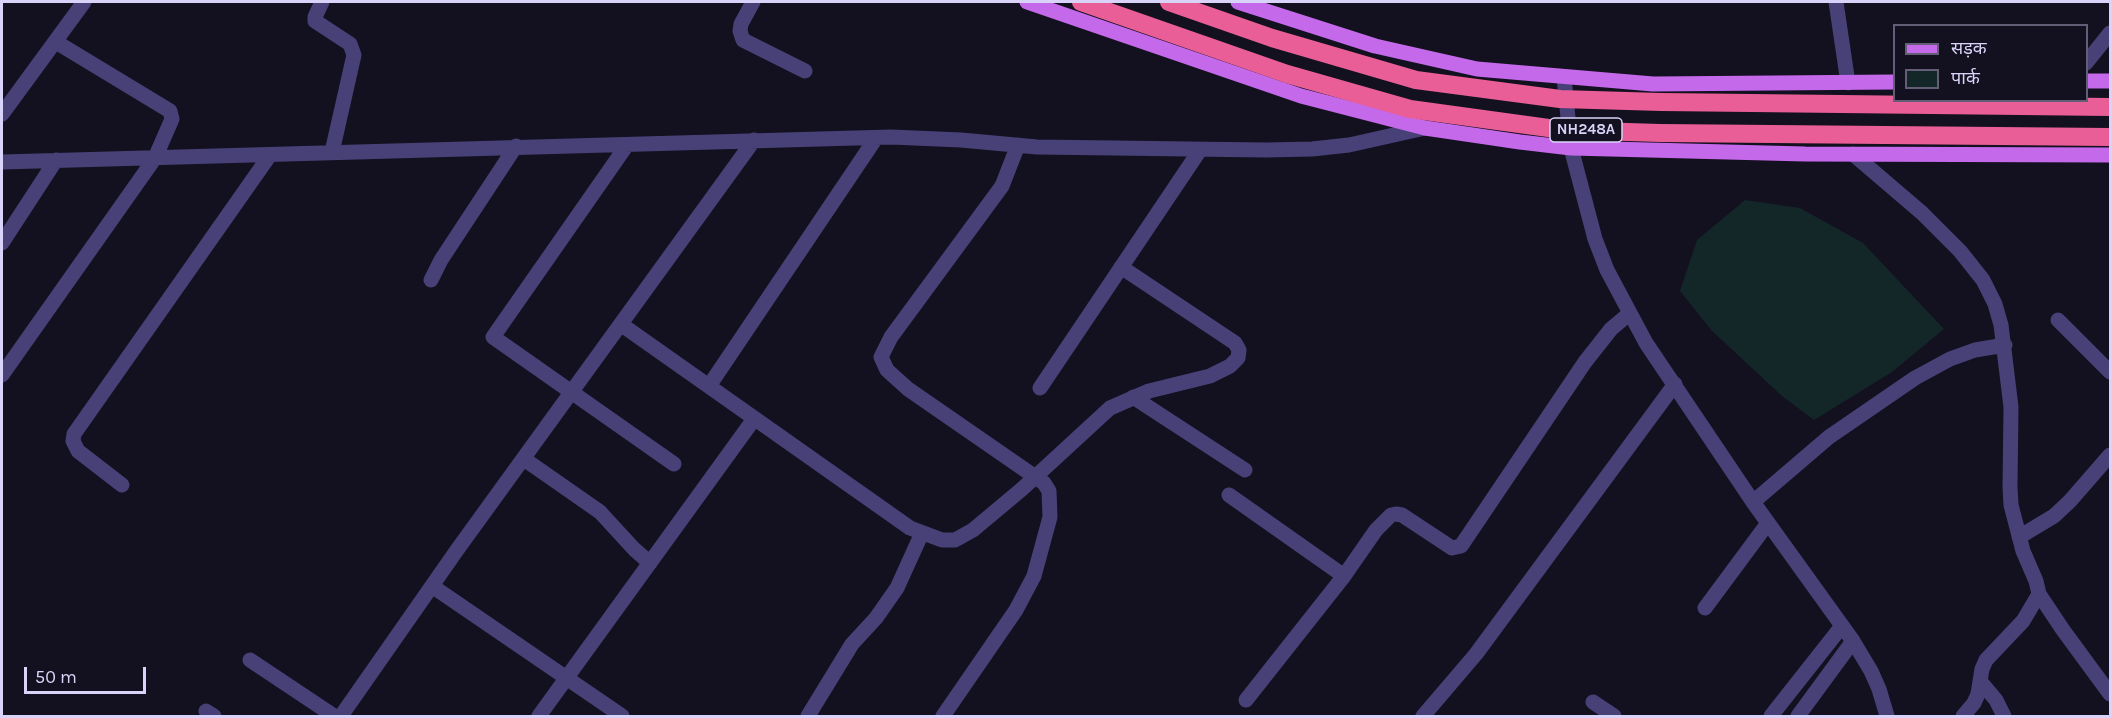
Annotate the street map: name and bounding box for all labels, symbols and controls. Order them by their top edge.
legend [1893,24,2088,102]
text: सड़क [1951,37,1987,59]
text: पार्क [1951,67,1980,89]
road number: NH248A [1550,118,1622,142]
scale bar [27,655,148,693]
text: 50 m [35,666,77,688]

